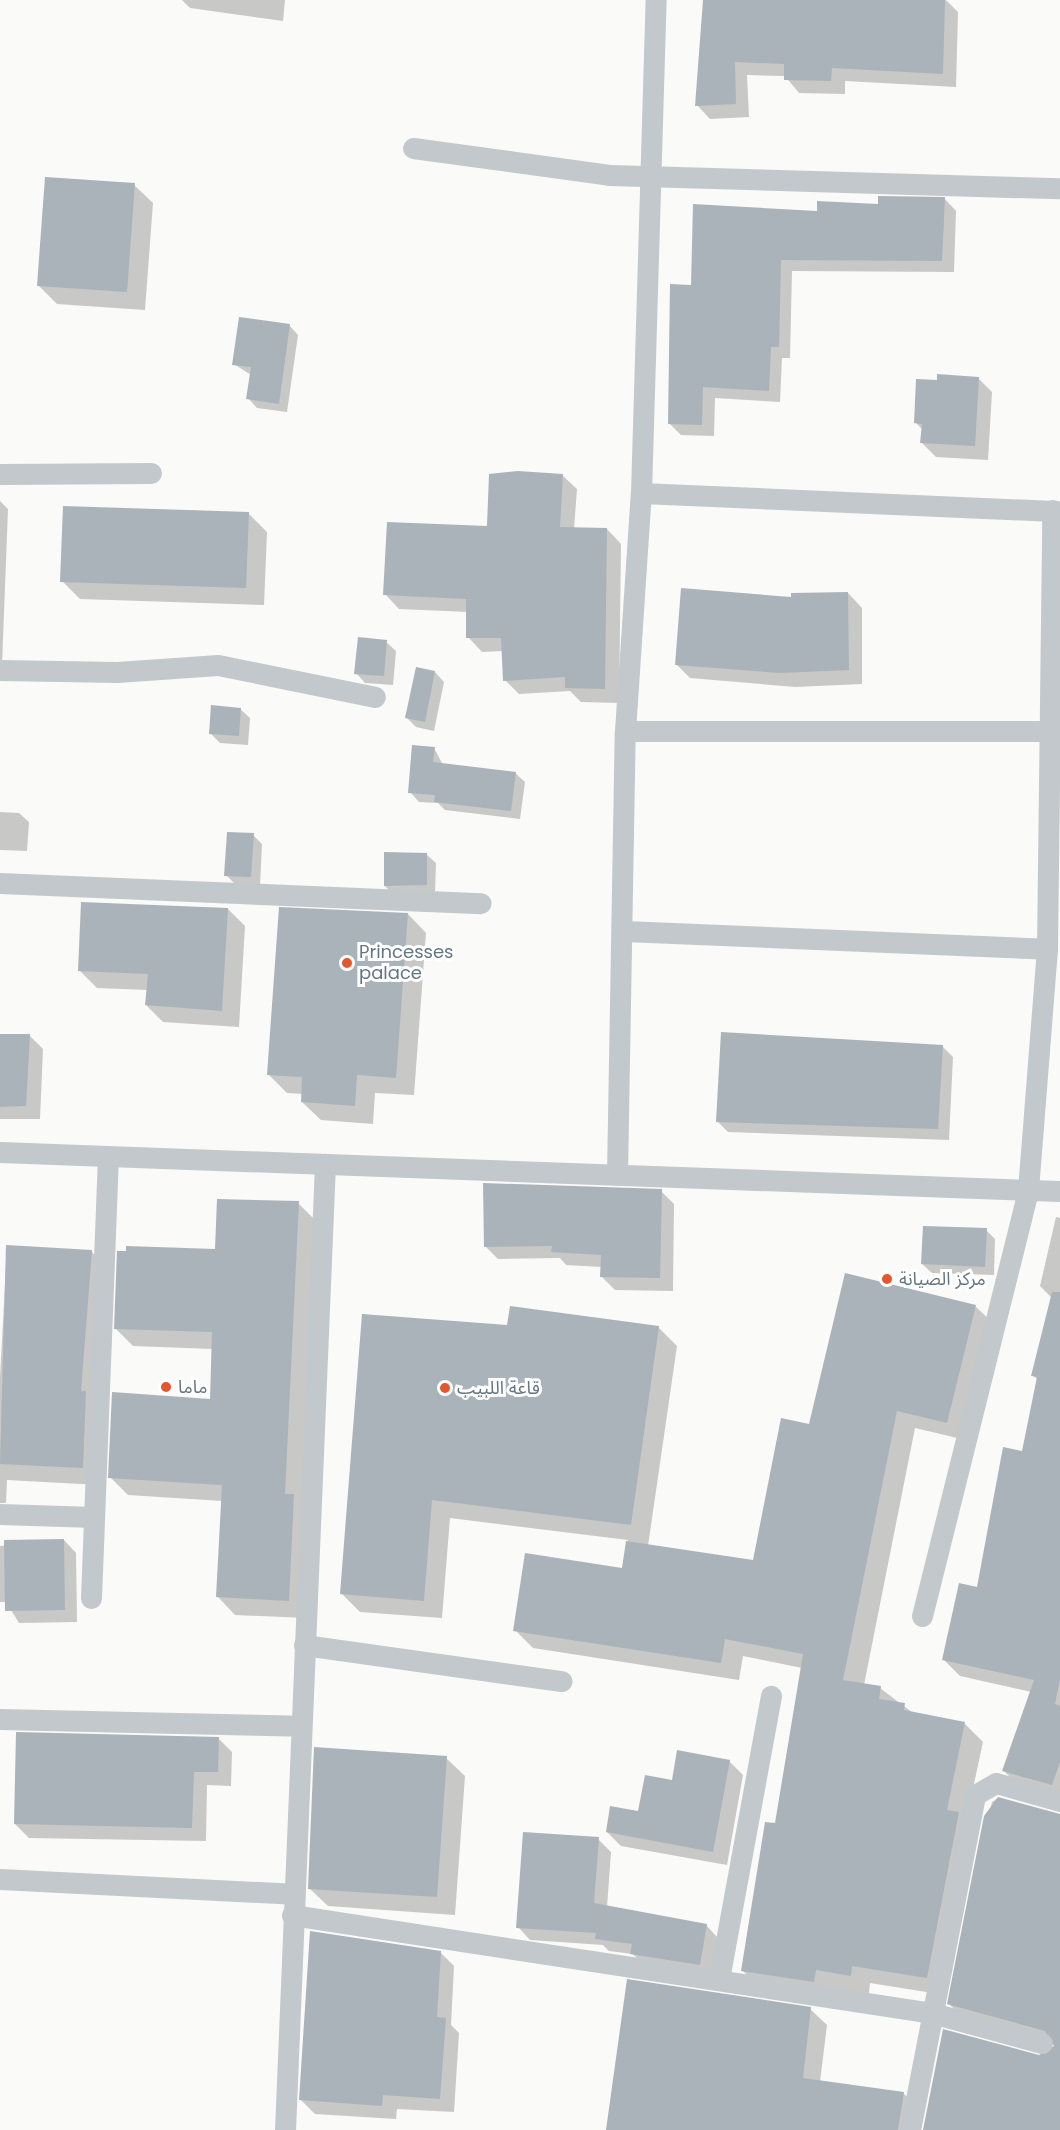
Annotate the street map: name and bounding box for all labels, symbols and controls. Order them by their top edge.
place label: Princesses palace [359,942,454,984]
marker: Princesses palace [340,956,354,970]
place label: مركز الصيانة [899,1268,986,1290]
marker: مركز الصيانة [880,1272,894,1286]
place label: ماما [178,1376,207,1398]
place label: قاعة اللبيب [457,1377,540,1399]
marker: ماما [159,1380,173,1394]
marker: قاعة اللبيب [438,1381,452,1395]

